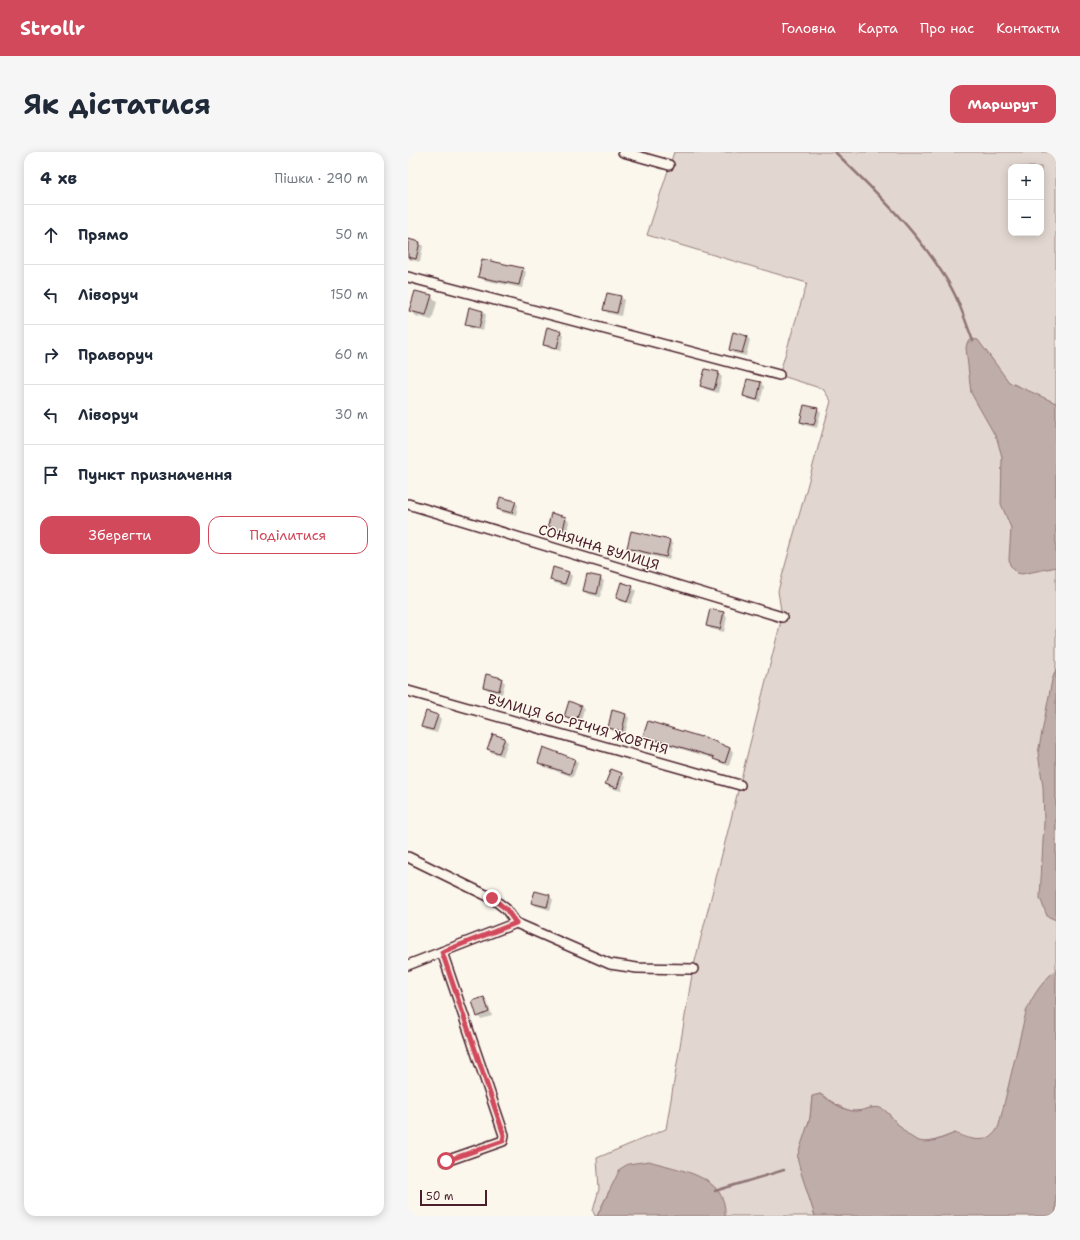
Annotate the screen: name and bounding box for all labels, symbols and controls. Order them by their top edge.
text: Strollr [20,16,85,41]
text: Головна [781,19,836,37]
text: Карта [858,19,898,37]
text: Про нас [920,19,974,37]
text: Контакти [996,19,1060,37]
text: Як дістатися [24,85,211,123]
button: Маршрут [950,85,1056,123]
map controls [1008,164,1044,236]
button: + [1008,164,1044,200]
text: 4 хв [40,167,77,189]
text: Пішки · 290 m [275,170,368,187]
button: − [1008,200,1044,236]
icon: ahead [40,224,62,246]
text: Прямо [78,225,128,245]
text: 50 m [335,226,368,243]
icon: left [40,284,62,306]
text: Ліворуч [78,285,138,305]
text: 150 m [330,286,368,303]
icon: right [40,344,62,366]
text: Праворуч [78,345,153,365]
text: 60 m [335,346,368,363]
icon: left [40,404,62,426]
text: Ліворуч [78,405,138,425]
text: 30 m [334,406,368,423]
icon: arrive [40,464,62,486]
text: Пункт призначення [78,465,233,485]
button: Зберегти [40,516,200,554]
button: Поділитися [208,516,368,554]
street label: СОНЯЧНА ВУЛИЦЯ [536,520,662,574]
street label: ВУЛИЦЯ 60-РІЧЧЯ ЖОВТНЯ [486,690,670,758]
route end [483,889,501,907]
route start [437,1152,455,1170]
scale bar [420,1188,487,1207]
text: 50 m [426,1189,454,1204]

